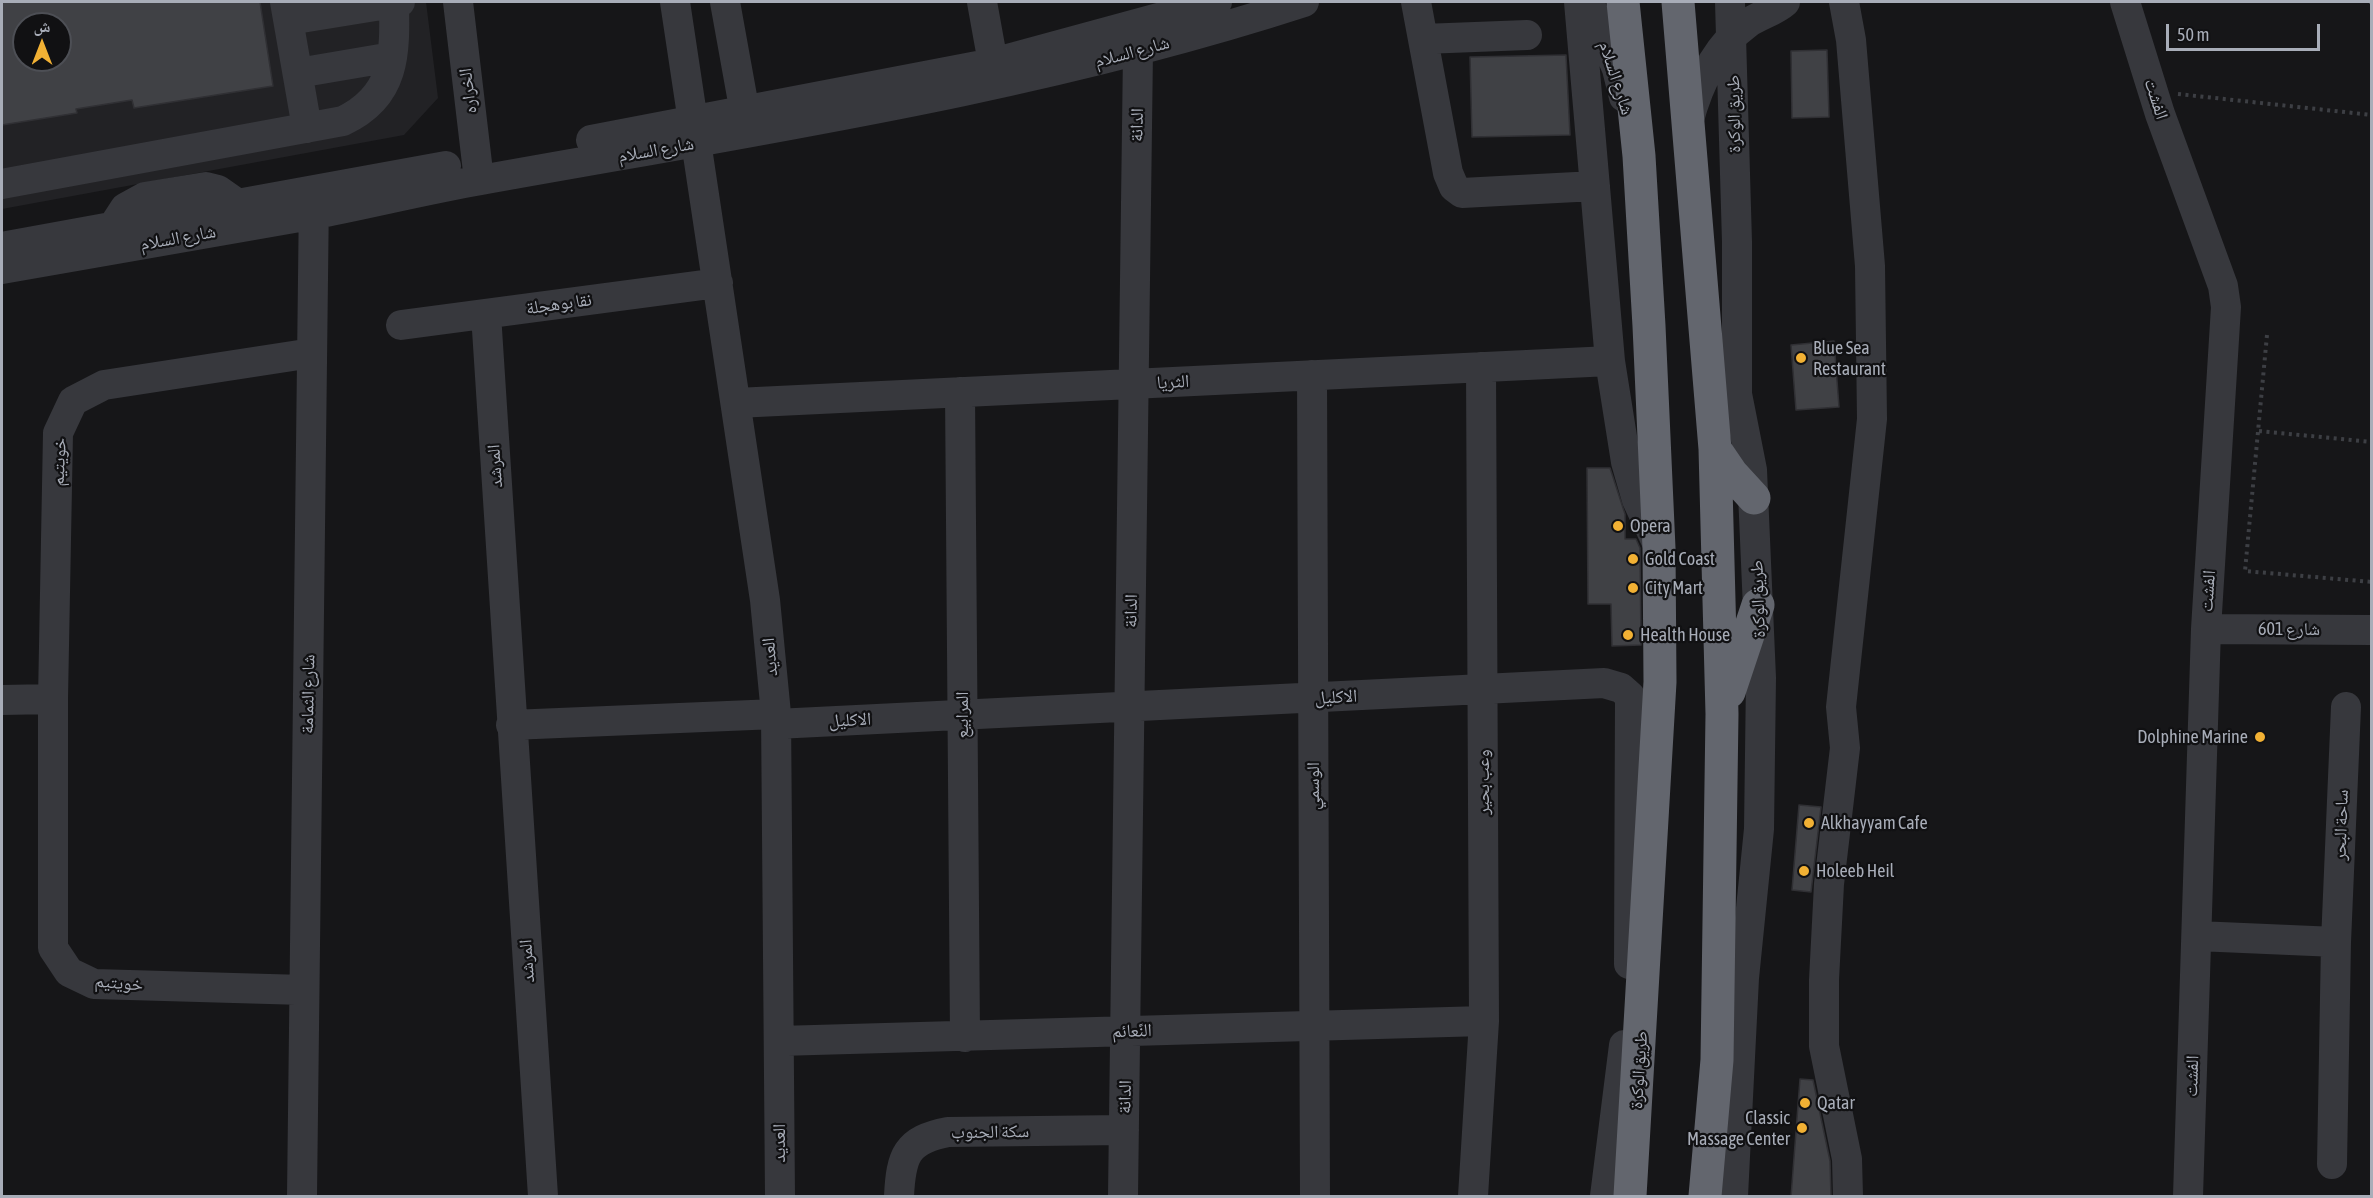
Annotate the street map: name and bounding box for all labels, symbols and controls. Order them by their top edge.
north arrow [12,12,72,72]
scale bar [2169,12,2324,50]
text: ش [34,17,50,35]
text: 50 m [2177,24,2209,45]
street label: شارع السلام [1092,32,1172,72]
street label: شارع السلام [1594,38,1638,118]
street label: الخراره [454,67,482,115]
street label: طريق الوكرة [1723,75,1745,153]
street label: الفشت [2139,76,2173,122]
street label: الدانة [1126,108,1148,142]
street label: شارع السلام [616,133,696,167]
street label: شارع السلام [138,221,218,255]
street label: نقا بوهجلة [525,289,593,319]
place label: Blue Sea Restaurant [1813,337,1886,380]
marker: Blue Sea Restaurant [1794,351,1808,365]
street label: الثريا [1156,370,1190,394]
street label: خويتيم [47,437,71,487]
street label: المرشد [483,444,507,488]
place label: Opera [1630,515,1671,537]
marker: Opera [1611,519,1625,533]
place label: Gold Coast [1645,548,1715,570]
marker: Gold Coast [1626,552,1640,566]
street label: طريق الوكرة [1746,560,1770,638]
street label: الفشت [2196,569,2220,613]
place label: City Mart [1645,577,1703,599]
marker: City Mart [1626,581,1640,595]
street label: الدانة [1120,594,1142,628]
street label: شارع 601 [2258,618,2320,640]
place label: Health House [1640,624,1730,646]
marker: Health House [1621,628,1635,642]
street label: العديد [758,637,782,677]
street label: شارع الثمامة [297,654,319,734]
street label: الاكليل [1314,685,1358,709]
street label: المرابيع [951,691,973,739]
street label: الاكليل [828,708,872,732]
place label: Dolphine Marine [2137,726,2248,748]
marker: Dolphine Marine [2253,730,2267,744]
street label: وعب بحير [1472,749,1494,815]
street label: الوسمي [1302,762,1324,810]
street label: ساحة البحر [2329,789,2353,861]
place label: Alkhayyam Cafe [1821,812,1928,834]
marker: Alkhayyam Cafe [1802,816,1816,830]
place label: Holeeb Heil [1816,860,1894,882]
marker: Holeeb Heil [1797,864,1811,878]
street label: المرشد [515,939,539,983]
street label: خويتيم [94,970,144,996]
street label: النًعائم [1112,1020,1152,1042]
street label: طريق الوكرة [1626,1030,1652,1110]
street label: الفشت [2180,1055,2204,1097]
street label: الدانة [1114,1080,1136,1114]
place label: Qatar [1817,1092,1855,1114]
marker: Qatar [1798,1096,1812,1110]
place label: Classic Massage Center [1687,1107,1790,1150]
street label: سكة الجنوب [951,1121,1029,1143]
marker: Classic Massage Center [1795,1121,1809,1135]
street label: العديد [768,1124,790,1162]

